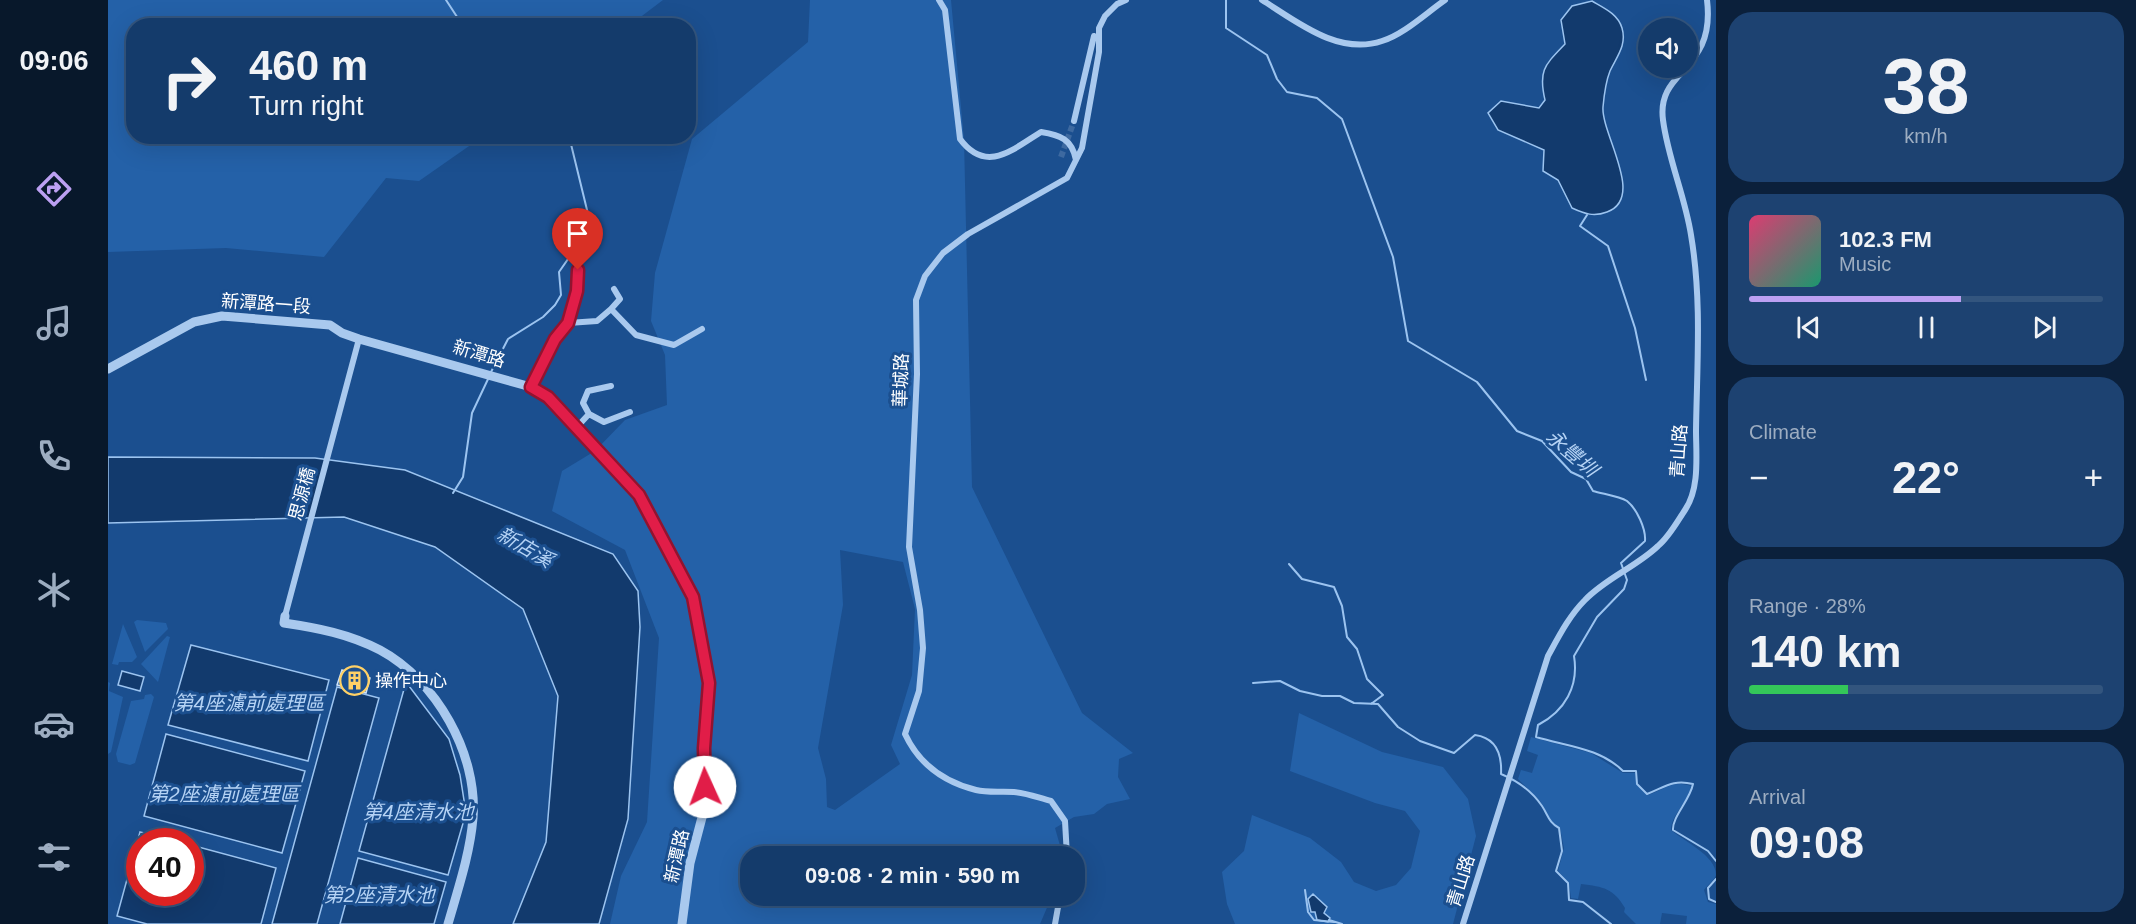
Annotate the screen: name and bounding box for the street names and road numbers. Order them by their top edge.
street label: 新潭路一段 [220,291,312,317]
street label: 新潭路 [450,337,508,371]
street label: 華城路 [890,353,912,407]
street label: 青山路 [1667,423,1691,479]
street label: 思源橋 [285,465,319,523]
street label: 新潭路 [661,827,693,885]
street label: 青山路 [1444,852,1478,910]

